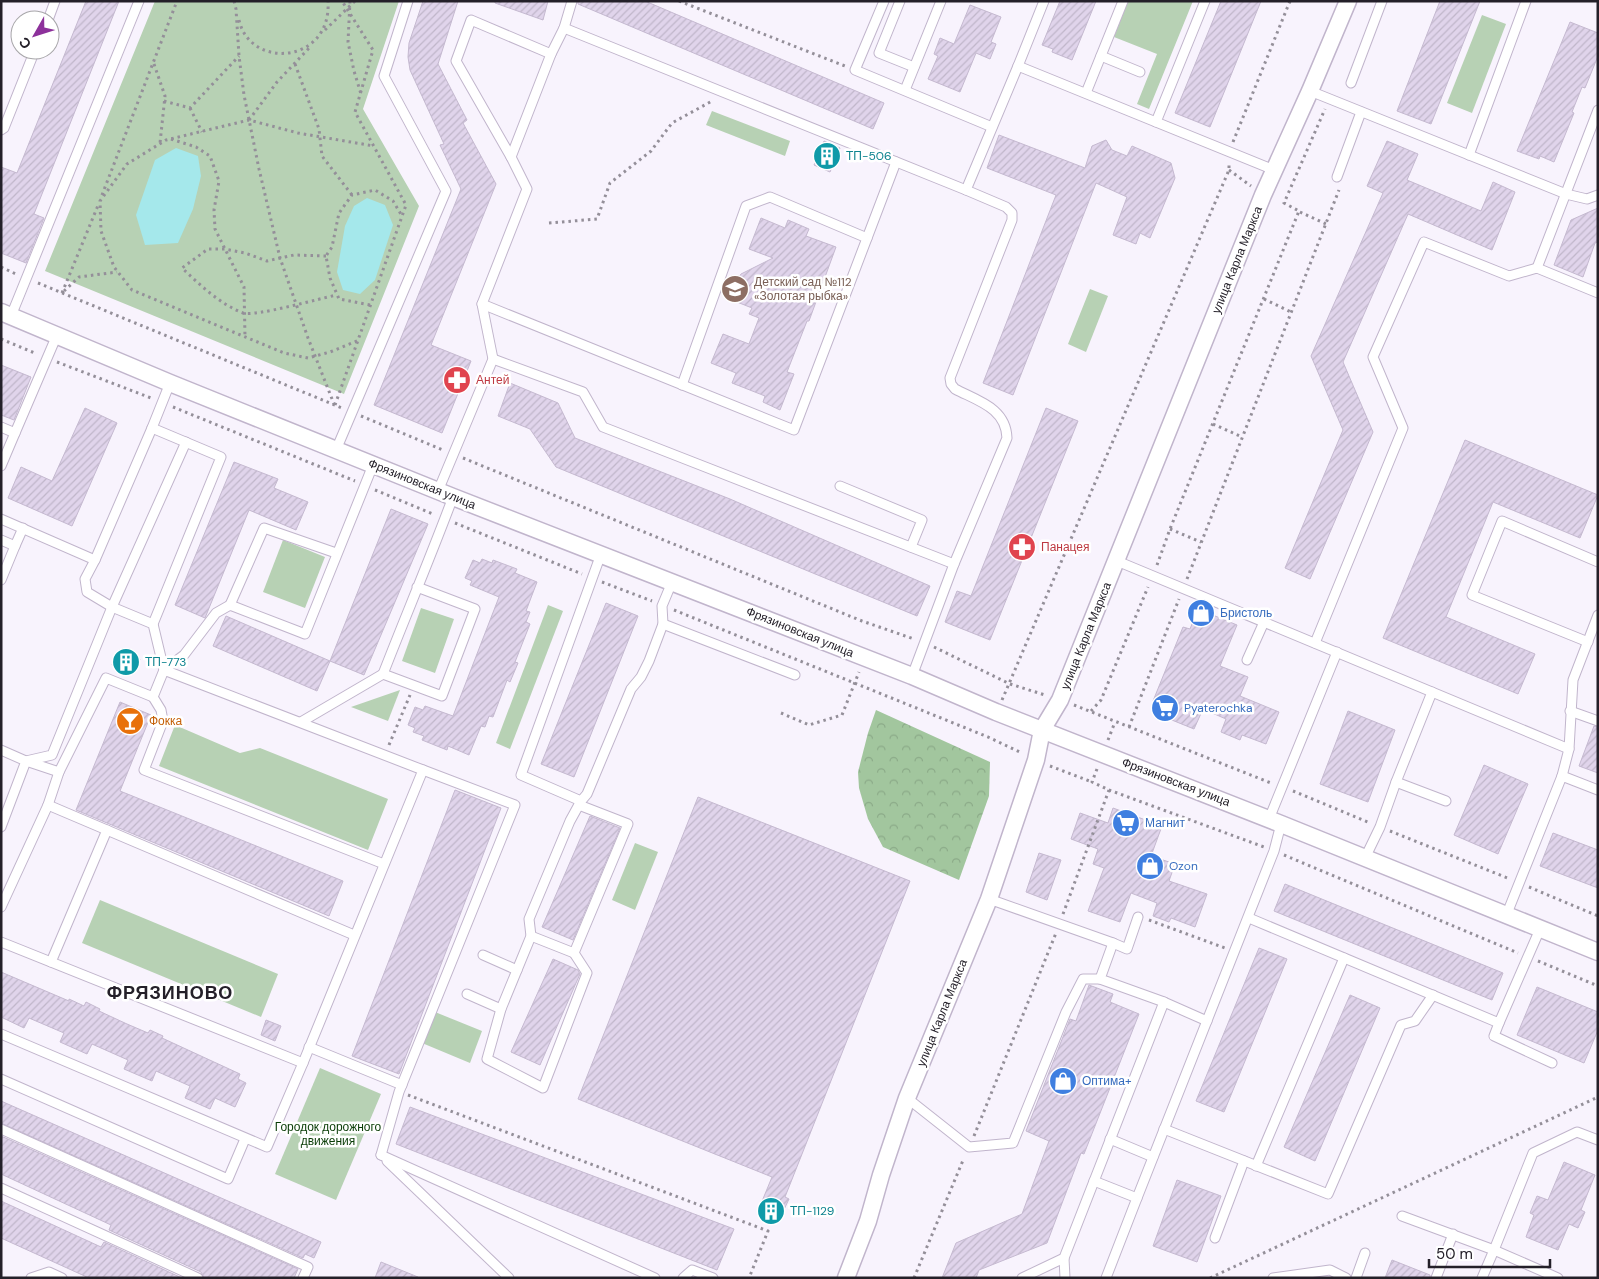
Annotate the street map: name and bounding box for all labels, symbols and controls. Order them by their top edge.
north arrow [10,10,60,60]
text: С [15,34,35,53]
building icon: ТП-506 [812,141,842,171]
place label: ТП-506 [846,148,892,164]
street label: улица Карла Маркса [1208,204,1266,316]
school or university icon: Детский сад №112 «Золотая рыбка» [720,274,750,304]
place label: Детский сад №112 «Золотая рыбка» [754,274,852,304]
pharmacy icon: Антей [442,365,472,395]
place label: Антей [476,372,509,388]
street label: Фрязиновская улица [366,455,479,513]
pharmacy icon: Панацея [1007,532,1037,562]
place label: Панацея [1041,539,1090,555]
street label: улица Карла Маркса [1057,580,1115,692]
shop icon: Бристоль [1186,598,1216,628]
street label: Фрязиновская улица [744,603,857,661]
place label: Бристоль [1220,605,1272,621]
building icon: ТП-773 [111,647,141,677]
place label: ТП-773 [145,654,186,670]
supermarket icon: Pyaterochka [1150,693,1180,723]
place label: Pyaterochka [1184,700,1253,716]
bar icon: Фокка [115,706,145,736]
place label: Фокка [149,713,183,729]
street label: Фрязиновская улица [1120,754,1233,810]
supermarket icon: Магнит [1111,808,1141,838]
place label: Магнит [1145,815,1186,831]
shop icon: Ozon [1135,851,1165,881]
place label: Ozon [1169,858,1198,874]
street label: улица Карла Маркса [913,957,971,1069]
district label: ФРЯЗИНОВО [107,981,233,1005]
shop icon: Оптима+ [1048,1066,1078,1096]
place label: Оптима+ [1082,1073,1132,1089]
park label: Городок дорожного движения [275,1119,382,1149]
building icon: ТП-1129 [756,1196,786,1226]
place label: ТП-1129 [790,1203,834,1219]
scale bar [1429,1236,1550,1268]
text: 50 m [1436,1244,1473,1264]

